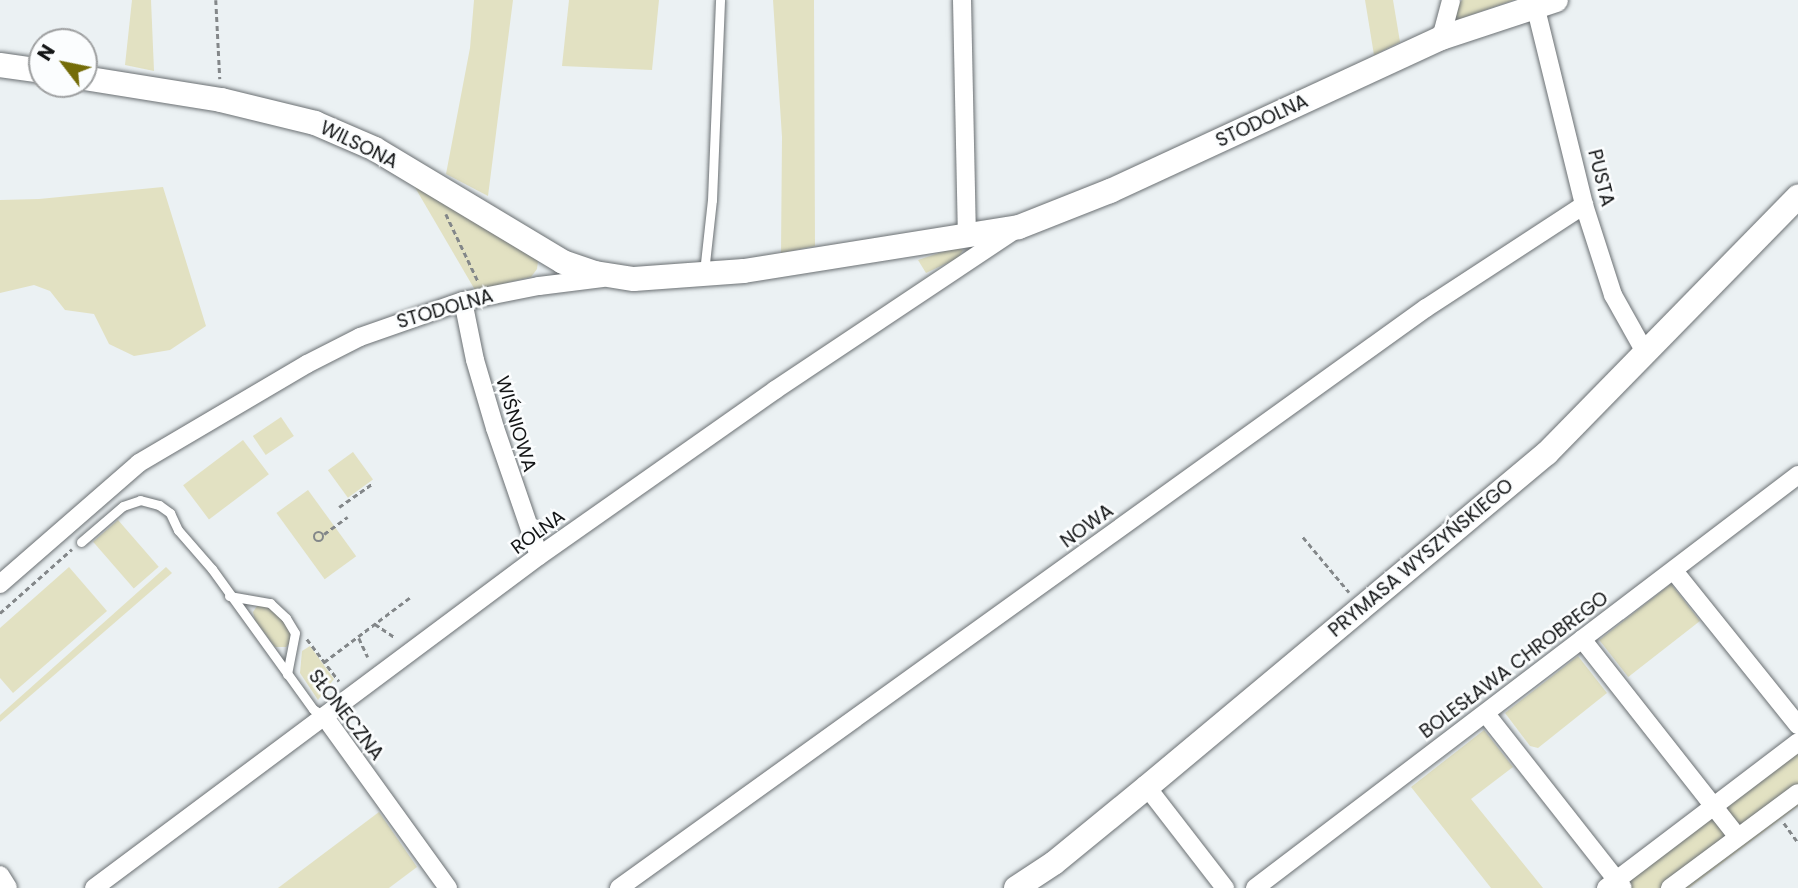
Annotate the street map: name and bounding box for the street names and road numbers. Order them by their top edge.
street label: STODOLNA [1212,90,1312,152]
street label: WILSONA [316,116,402,174]
street label: PUSTA [1583,147,1619,209]
street label: STODOLNA [394,284,496,334]
street label: WIŚNIOWA [491,373,541,475]
street label: PRYMASA WYSZYŃSKIEGO [1324,474,1518,642]
street label: NOWA [1056,499,1118,553]
street label: ROLNA [507,505,569,559]
street label: BOLESŁAWA CHROBREGO [1415,587,1613,743]
street label: SŁONECZNA [304,665,388,765]

